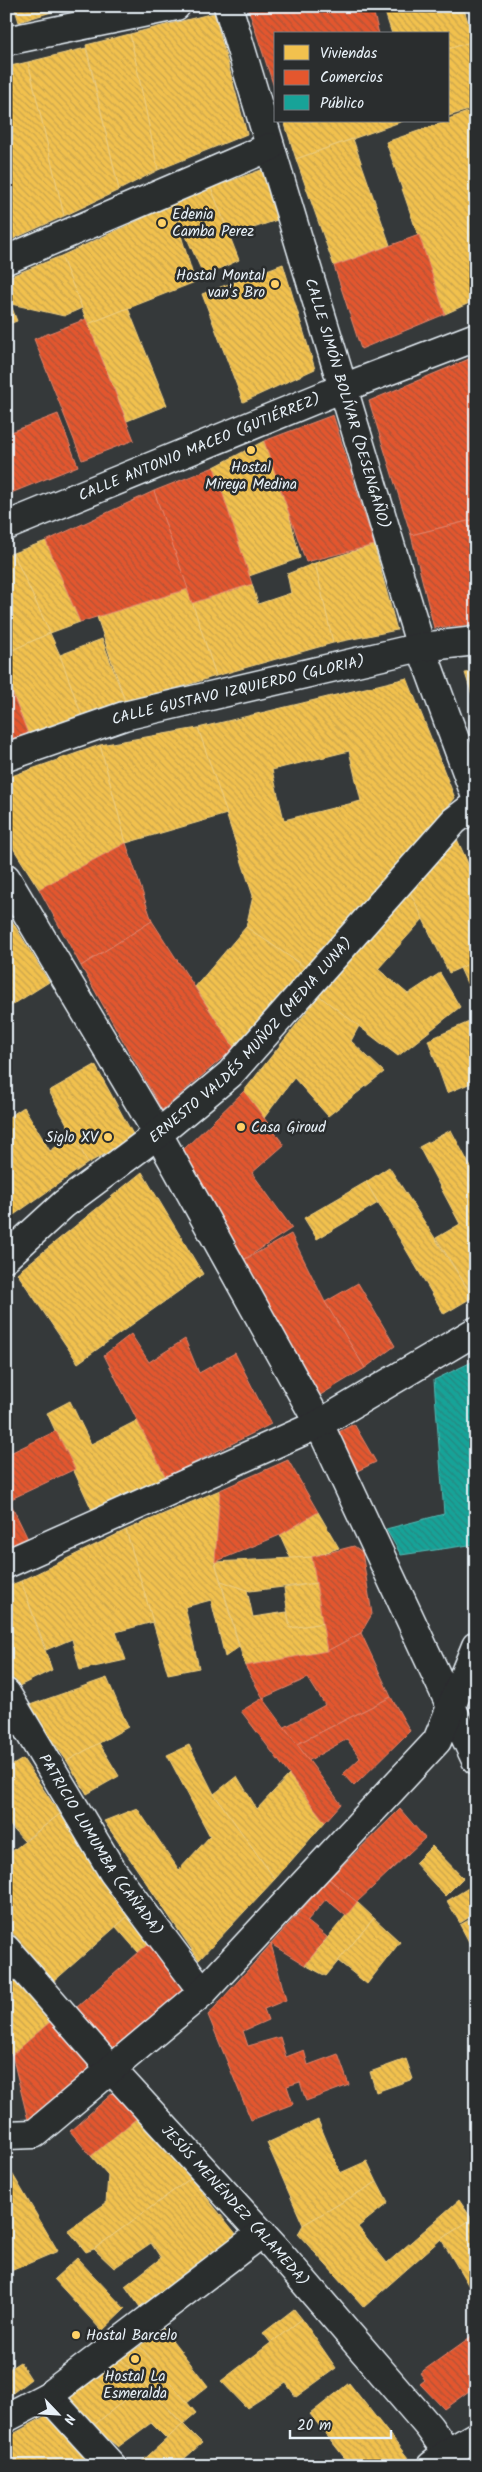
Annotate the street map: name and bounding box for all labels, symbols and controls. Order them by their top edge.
legend [274,32,450,122]
text: Viviendas [320,42,378,66]
text: Comercios [320,66,383,90]
text: Público [320,92,364,116]
place label: Edenia Camba Perez [172,203,254,244]
marker: Edenia Camba Perez [156,217,168,229]
place label: Hostal Montal van's Bro [176,264,265,305]
street label: CALLE SIMÓN BOLÍVAR (DESENGAÑO) [298,275,396,532]
marker: Hostal Montal van's Bro [269,278,281,290]
street label: CALLE ANTONIO MACEO (GUTIÉRREZ) [75,387,325,508]
marker: Hostal Mireya Medina [245,444,257,456]
place label: Hostal Mireya Medina [205,456,297,497]
street label: CALLE GUSTAVO IZQUIERDO (GLORIA) [108,649,367,732]
street label: ERNESTO VALDÉS MUÑOZ (MEDIA LUNA) [144,932,359,1150]
place label: Casa Giroud [251,1116,326,1140]
marker: Casa Giroud [235,1121,247,1133]
place label: Siglo XV [46,1126,99,1150]
marker: Siglo XV [102,1131,114,1143]
street label: PATRICIO LUMUMBA (CAÑADA) [32,1749,168,1941]
street label: JESÚS MENÉNDEZ (ALAMEDA) [155,2120,314,2292]
place label: Hostal Barcelo [86,2324,177,2348]
marker: Hostal Barcelo [70,2329,82,2341]
marker: Hostal La Esmeralda [129,2353,141,2365]
place label: Hostal La Esmeralda [103,2365,167,2406]
north arrow [32,2390,82,2440]
scale bar [290,2407,391,2439]
text: N [57,2410,81,2428]
text: 20 m [297,2414,331,2438]

